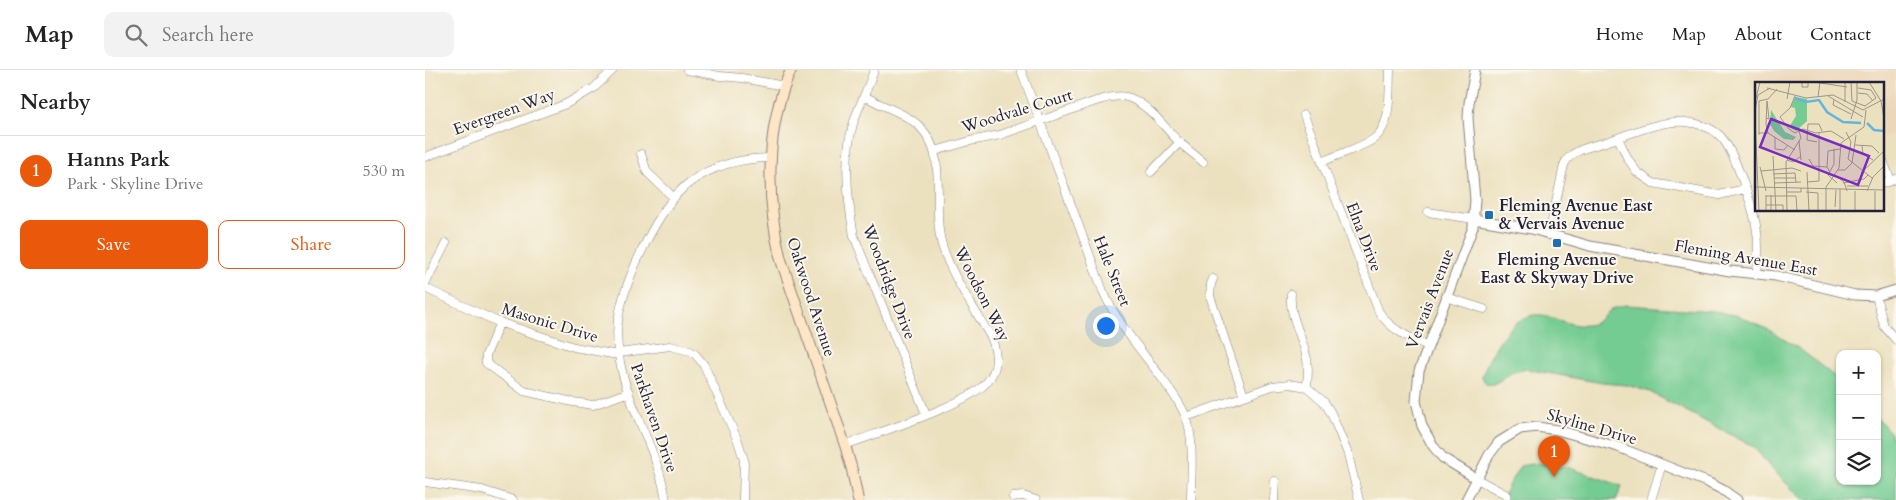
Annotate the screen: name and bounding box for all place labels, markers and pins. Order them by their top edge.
place label: Fleming Avenue East & Vervais Avenue [1499,195,1653,235]
marker: Fleming Avenue East & Vervais Avenue [1483,209,1495,221]
marker: Fleming Avenue East & Skyway Drive [1551,237,1563,249]
place label: Fleming Avenue East & Skyway Drive [1480,249,1634,289]
pin: 1 [1538,436,1570,477]

